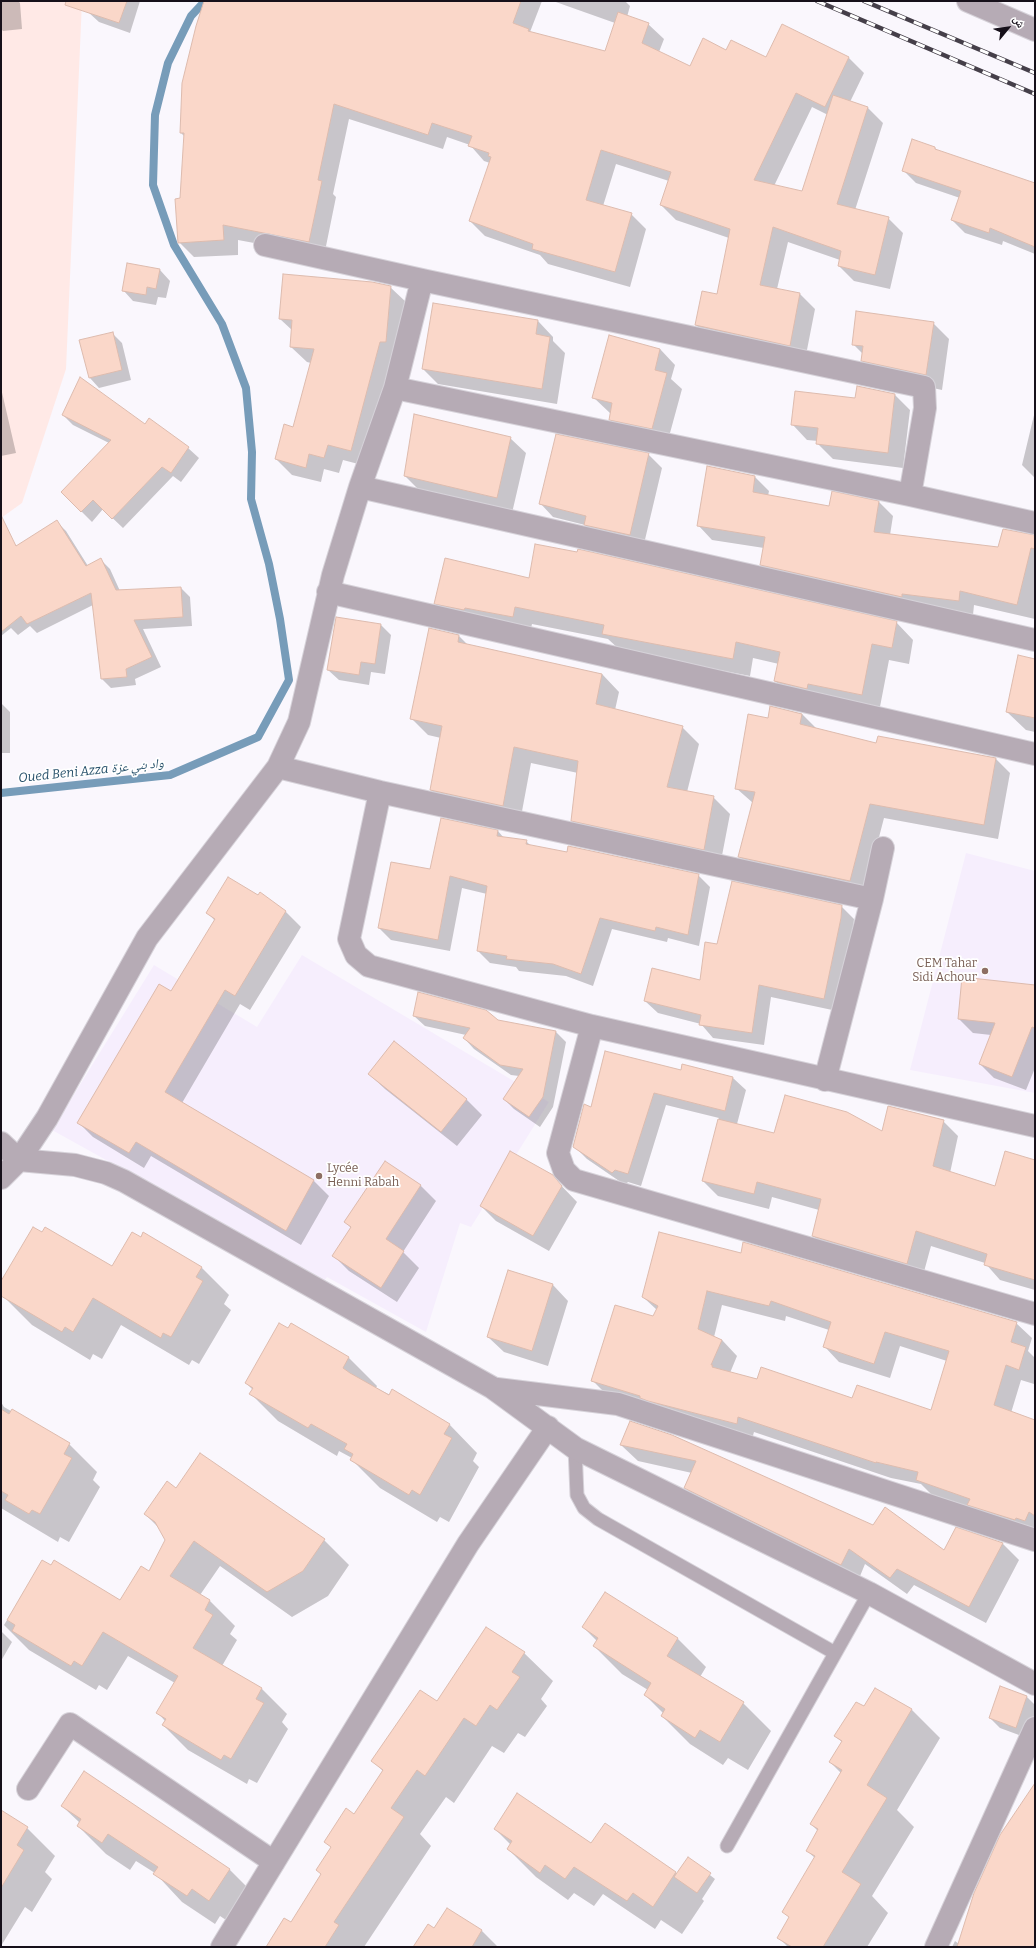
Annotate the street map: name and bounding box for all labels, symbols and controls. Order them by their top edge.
north arrow [988,8,1028,48]
text: ش [1010,14,1027,30]
water label: Oued Beni Azza واد بني عزة [17,756,165,786]
place label: CEM Tahar Sidi Achour [912,957,977,985]
marker: CEM Tahar Sidi Achour [980,966,990,976]
place label: Lycée Henni Rabah [327,1162,399,1190]
marker: Lycée Henni Rabah [314,1171,324,1181]

